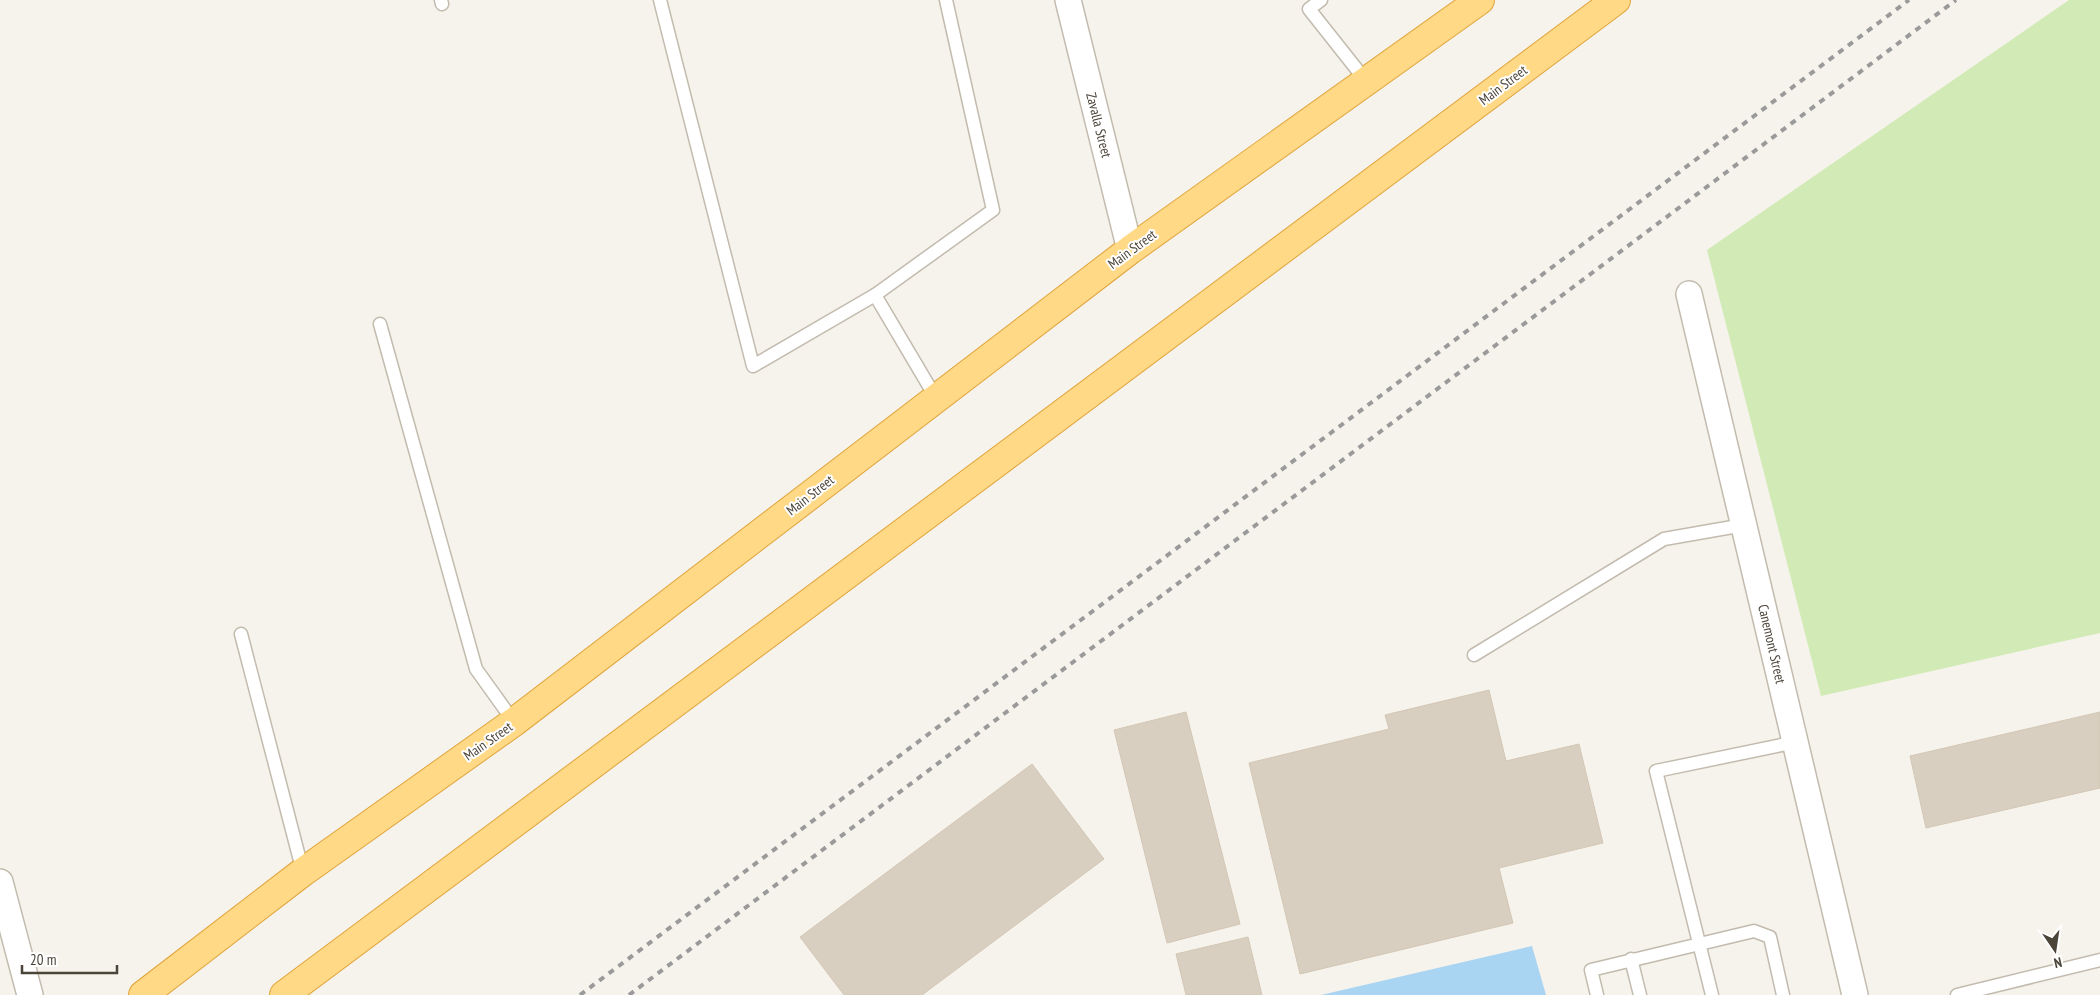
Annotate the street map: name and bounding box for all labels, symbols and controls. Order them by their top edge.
street label: Main Street [1475,61,1531,109]
street label: Zavalla Street [1082,90,1116,160]
street label: Main Street [1104,225,1160,273]
street label: Main Street [783,471,838,519]
street label: Canemont Street [1754,603,1790,686]
street label: Main Street [460,718,516,764]
north arrow [2030,925,2080,975]
scale bar [22,942,118,974]
text: 20 m [30,950,56,969]
text: N [2052,953,2064,972]

